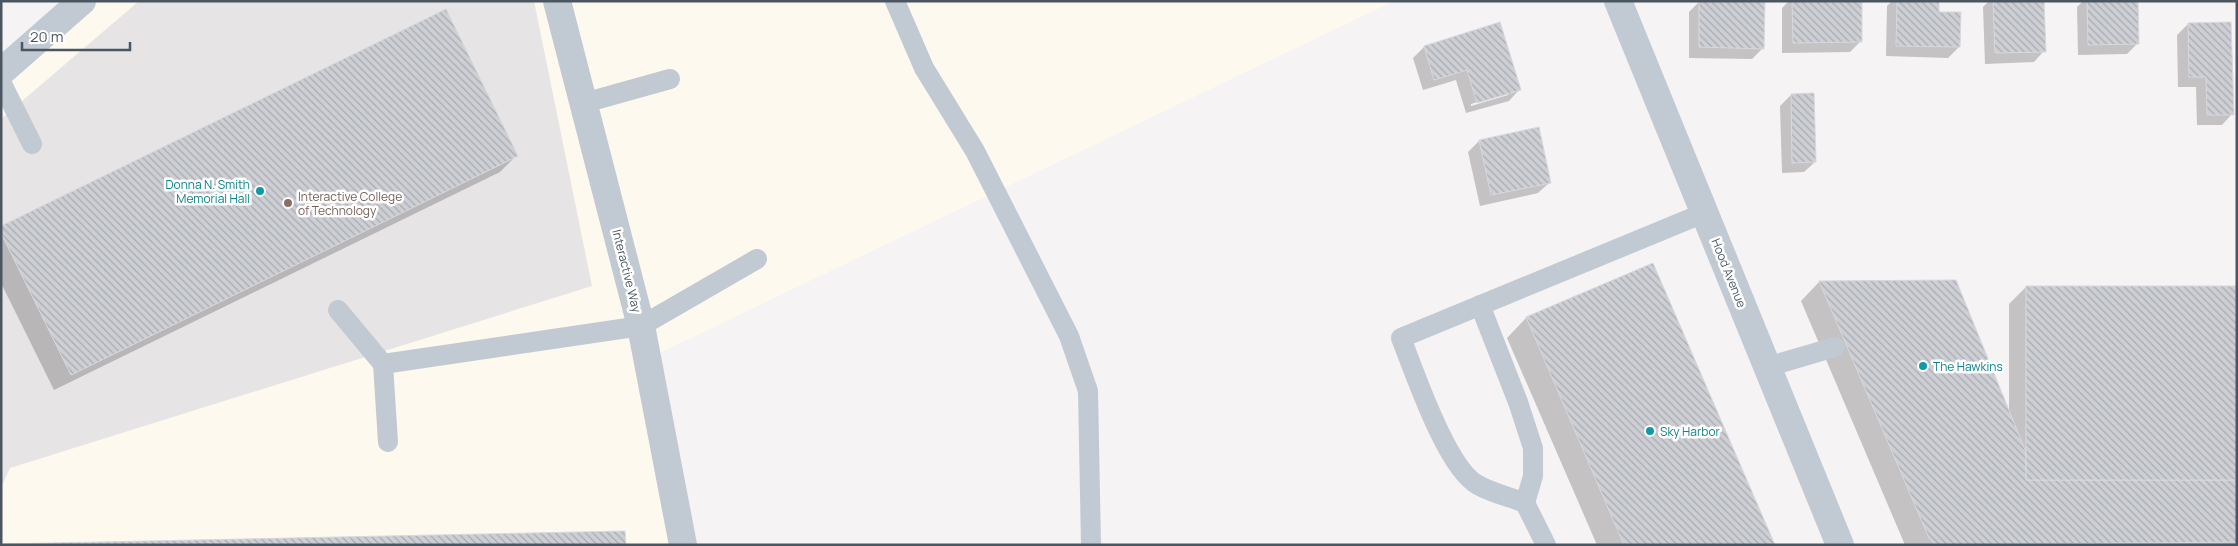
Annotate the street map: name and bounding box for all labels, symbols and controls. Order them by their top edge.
scale bar [22,20,130,52]
text: 20 m [30,26,63,47]
place label: Donna N. Smith Memorial Hall [166,176,250,207]
marker: Donna N. Smith Memorial Hall [254,185,266,197]
place label: Interactive College of Technology [298,188,402,219]
marker: Interactive College of Technology [282,197,294,209]
street label: Interactive Way [608,228,646,315]
street label: Hood Avenue [1707,236,1751,310]
place label: The Hawkins [1933,358,2003,375]
marker: The Hawkins [1917,360,1929,372]
place label: Sky Harbor [1660,423,1720,440]
marker: Sky Harbor [1644,425,1656,437]

